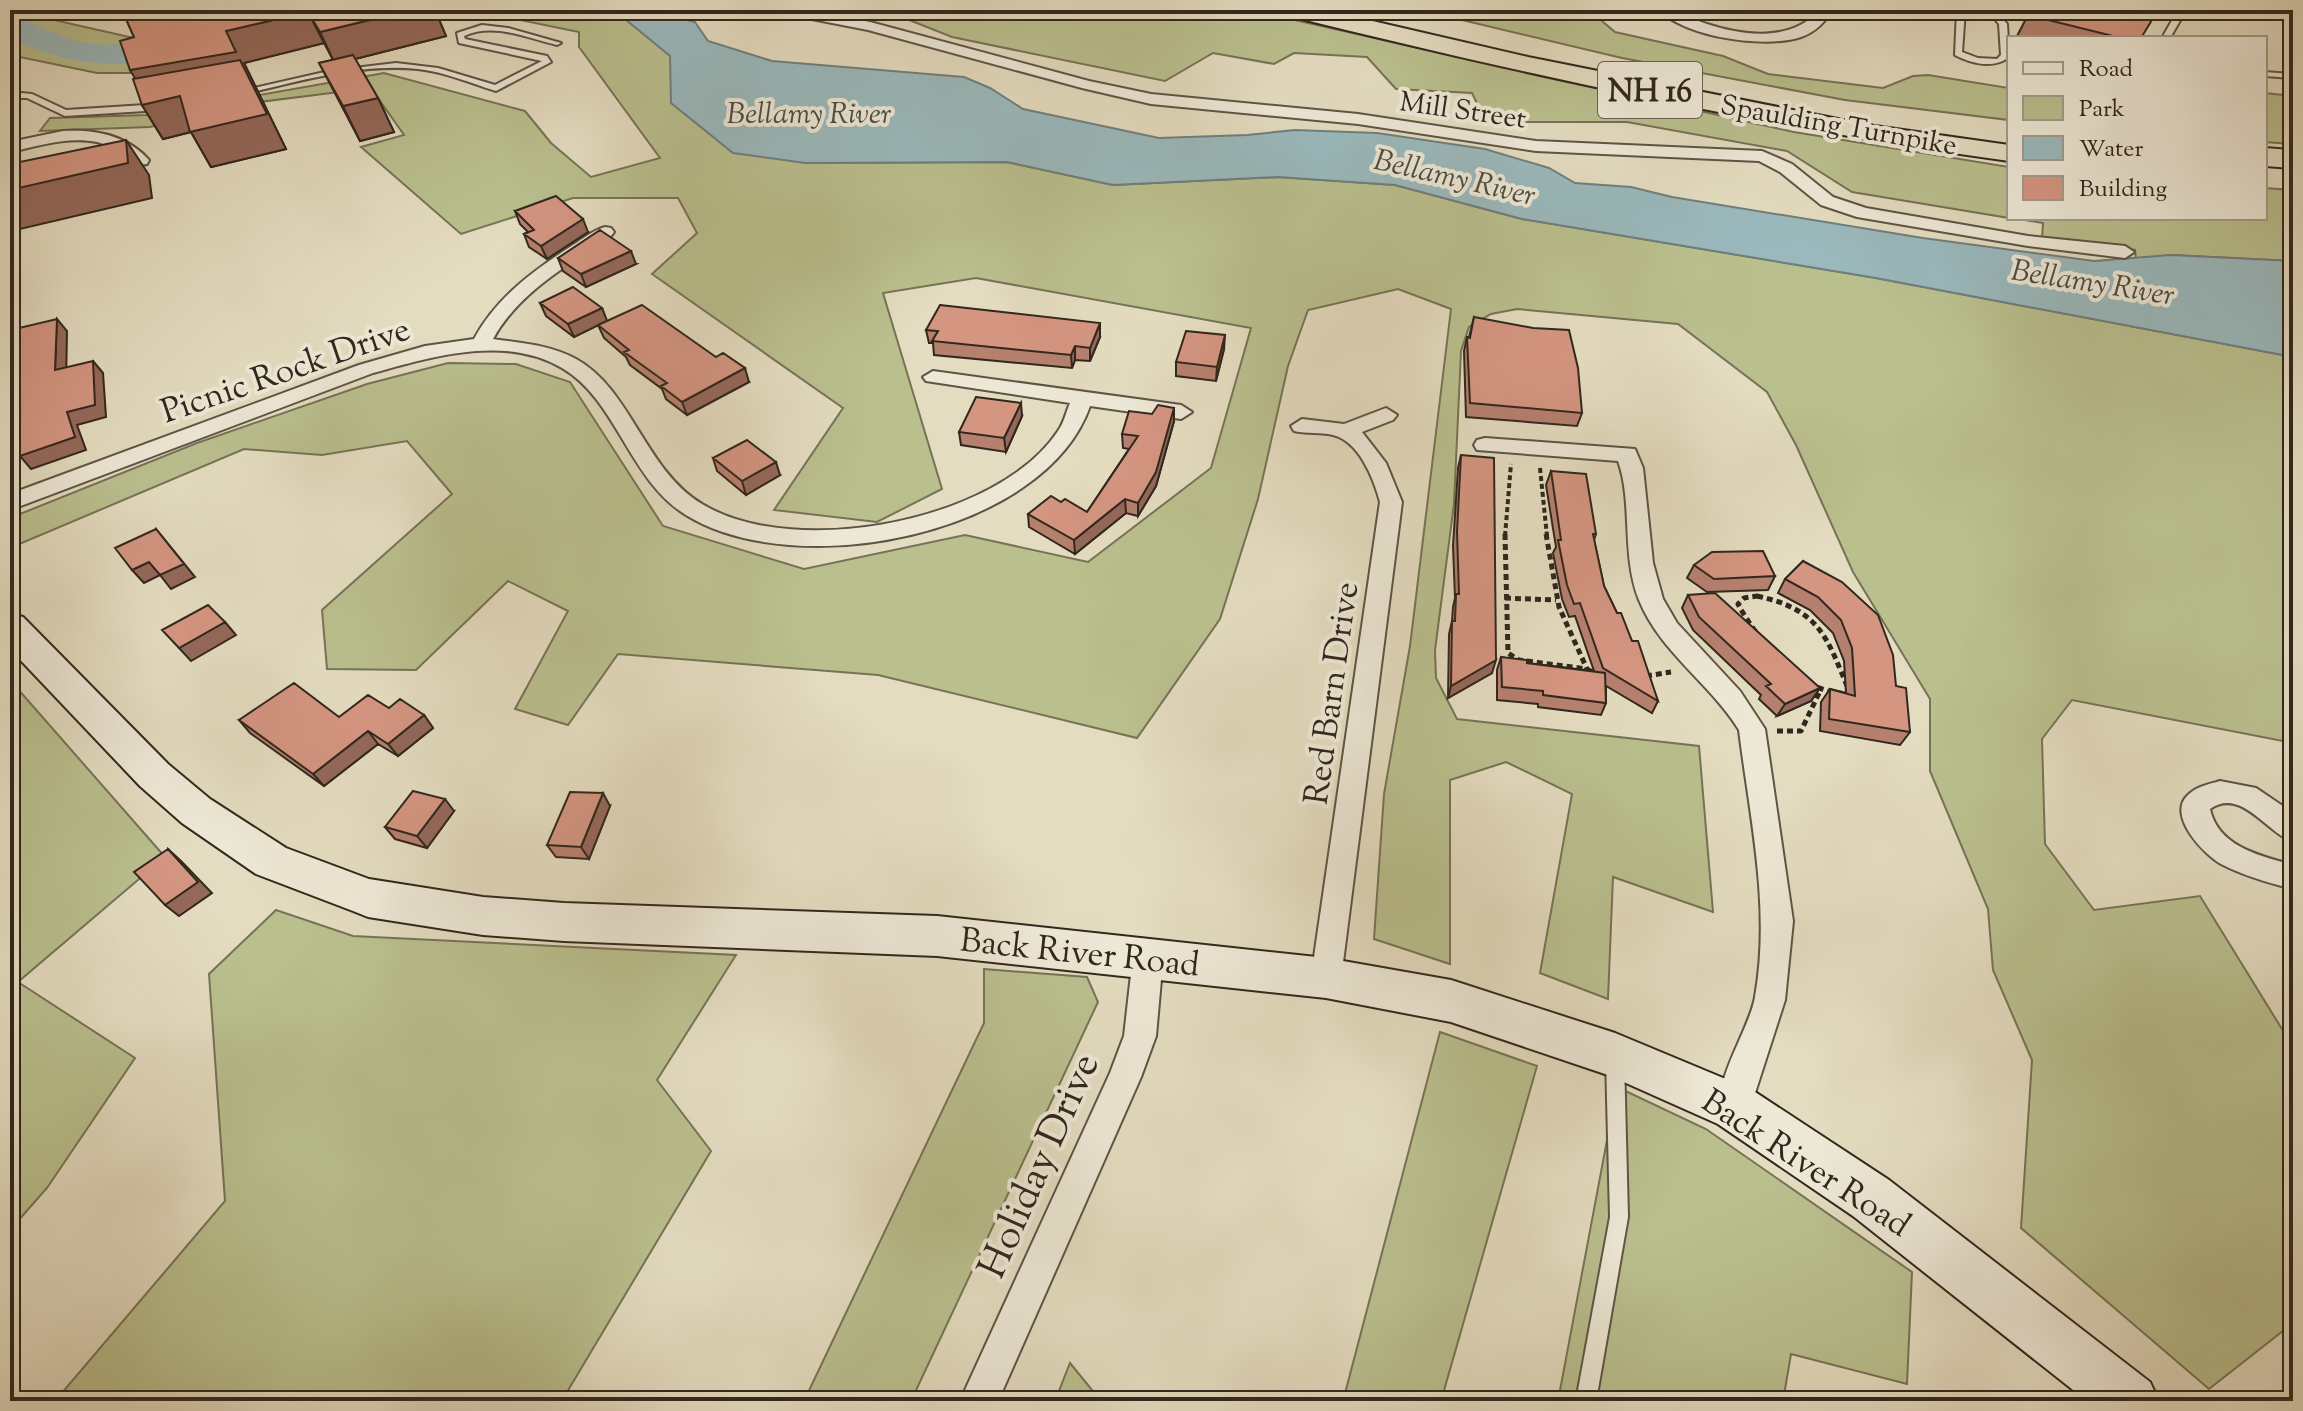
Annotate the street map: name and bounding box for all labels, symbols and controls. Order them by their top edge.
legend [2007,36,2267,220]
text: Road [2079,53,2133,87]
road number: NH 16 [1598,62,1702,118]
street label: Mill Street [1397,83,1529,141]
street label: Spaulding Turnpike [1717,86,1960,167]
text: Park [2079,93,2125,127]
water label: Bellamy River [727,94,892,137]
text: Water [2079,133,2143,167]
water label: Bellamy River [1369,140,1540,219]
text: Building [2079,173,2168,207]
water label: Bellamy River [2008,250,2178,319]
street label: Picnic Rock Drive [155,307,417,438]
street label: Red Barn Drive [1294,579,1373,808]
street label: Back River Road [957,918,1202,991]
street label: Holiday Drive [966,1045,1116,1288]
street label: Back River Road [1691,1079,1919,1251]

